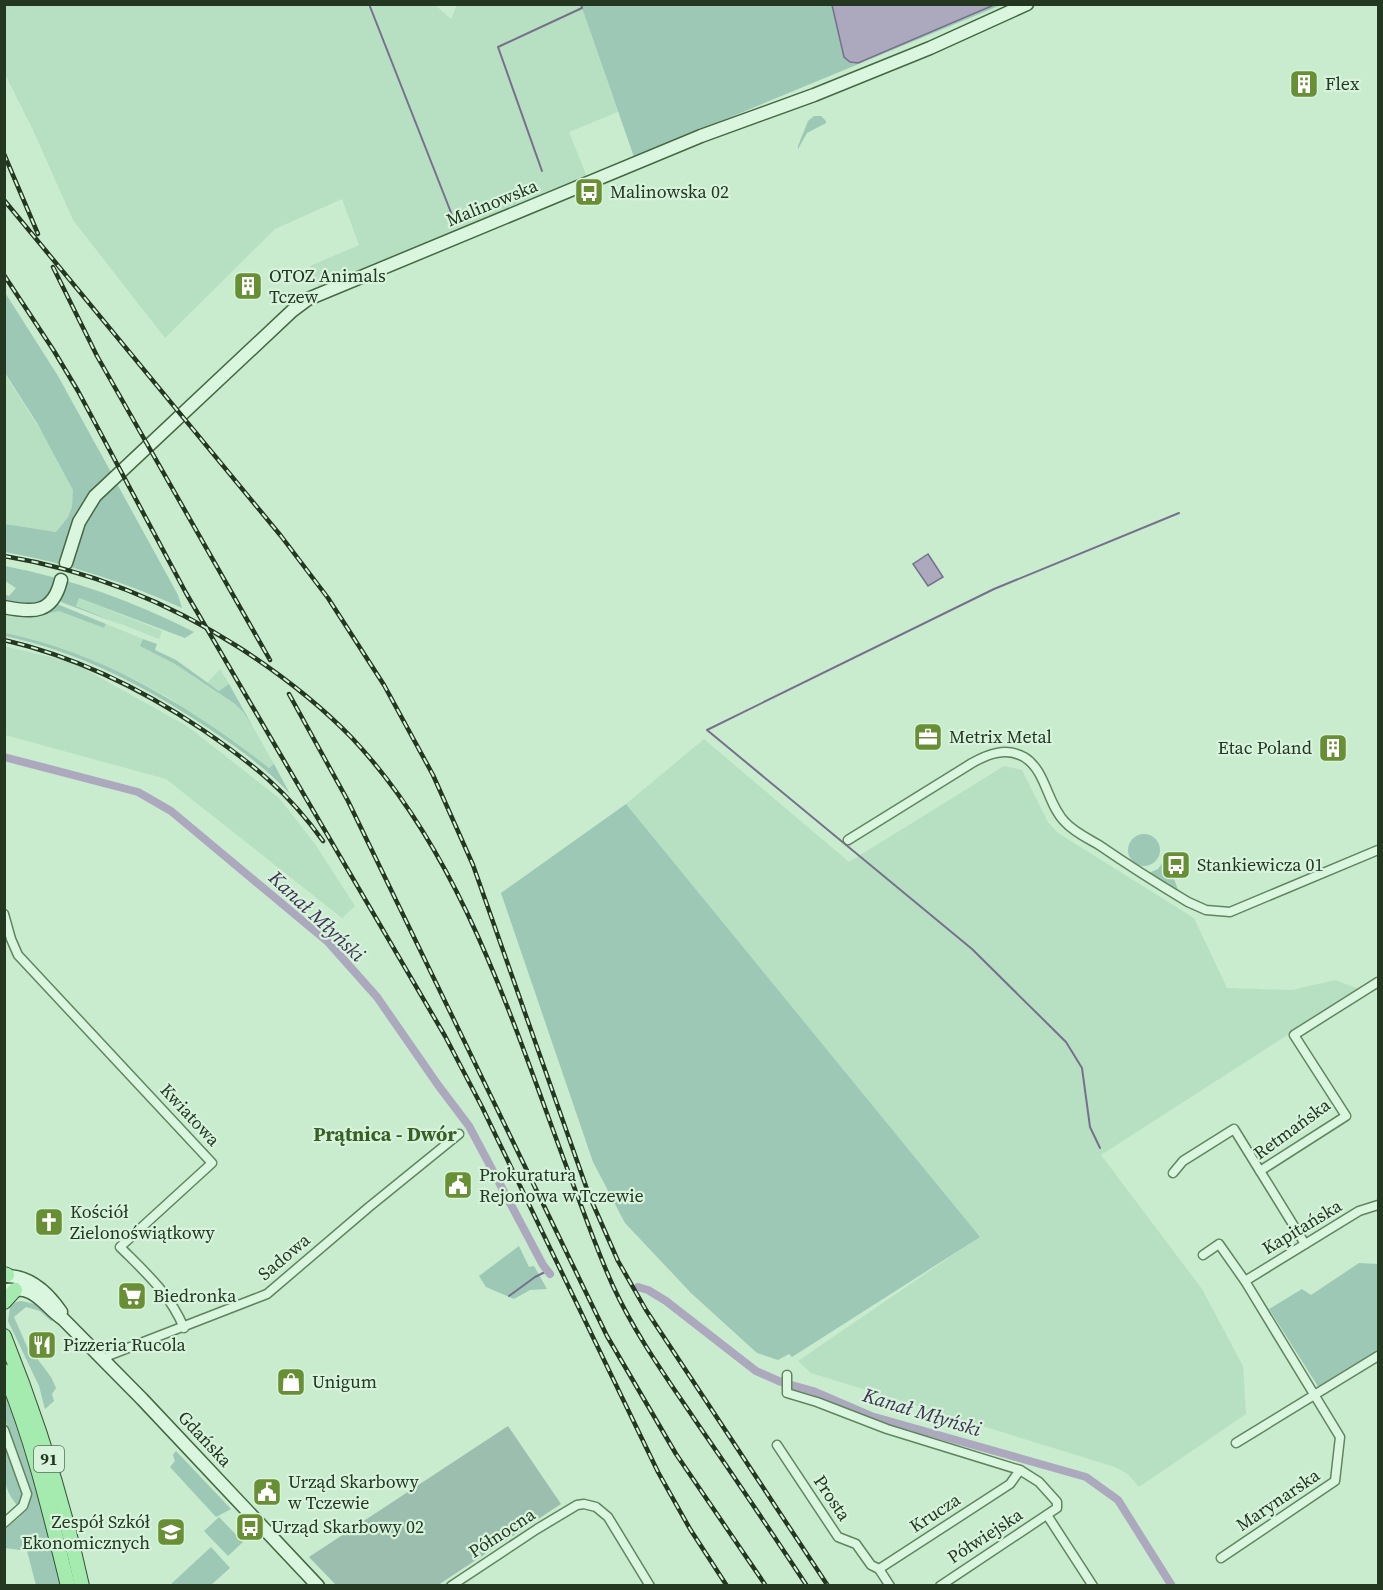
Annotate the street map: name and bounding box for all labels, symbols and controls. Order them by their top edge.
building icon: Flex [1288,68,1320,100]
place label: Flex [1325,71,1360,96]
street label: Malinowska [442,173,542,232]
bus stop icon: Malinowska 02 [573,176,605,208]
place label: Malinowska 02 [610,179,729,204]
place label: OTOZ Animals Tczew [269,263,386,309]
building icon: OTOZ Animals Tczew [232,270,264,302]
office icon: Metrix Metal [912,721,944,753]
place label: Metrix Metal [949,724,1052,749]
building icon: Etac Poland [1317,732,1349,764]
place label: Etac Poland [1218,735,1312,760]
bus stop icon: Stankiewicza 01 [1160,849,1192,881]
place label: Stankiewicza 01 [1197,852,1324,877]
water label: Kanał Młyński [262,863,371,968]
street label: Kwiatowa [155,1078,227,1152]
street label: Retmańska [1248,1092,1336,1165]
district label: Prątnica - Dwór [313,1120,457,1148]
place label: Prokuratura Rejonowa w Tczewie [479,1162,644,1208]
public building icon: Prokuratura Rejonowa w Tczewie [442,1169,474,1201]
street label: Kapitańska [1257,1193,1347,1260]
place label: Kościół Zielonoświątkowy [70,1199,216,1245]
church icon: Kościół Zielonoświątkowy [33,1206,65,1238]
street label: Sadowa [252,1227,316,1286]
supermarket icon: Biedronka [116,1280,148,1312]
place label: Biedronka [153,1283,237,1308]
restaurant icon: Pizzeria Rucola [26,1329,58,1361]
place label: Pizzeria Rucola [63,1332,187,1357]
shop icon: Unigum [275,1366,307,1398]
place label: Unigum [312,1369,377,1394]
water label: Kanał Młyński [858,1380,985,1443]
street label: Gdańska [173,1405,239,1473]
road number: 91 [34,1446,64,1472]
street label: Marynarska [1231,1462,1325,1537]
place label: Urząd Skarbowy w Tczewie [288,1469,419,1515]
street label: Prosta [808,1470,857,1526]
public building icon: Urząd Skarbowy w Tczewie [251,1476,283,1508]
street label: Krucza [904,1486,966,1538]
street label: Północna [463,1501,541,1563]
street label: Półwiejska [942,1501,1028,1569]
place label: Zespół Szkół Ekonomicznych [22,1509,150,1555]
bus stop icon: Urząd Skarbowy 02 [234,1511,266,1543]
place label: Urząd Skarbowy 02 [271,1514,424,1539]
school or university icon: Zespół Szkół Ekonomicznych [155,1516,187,1548]

